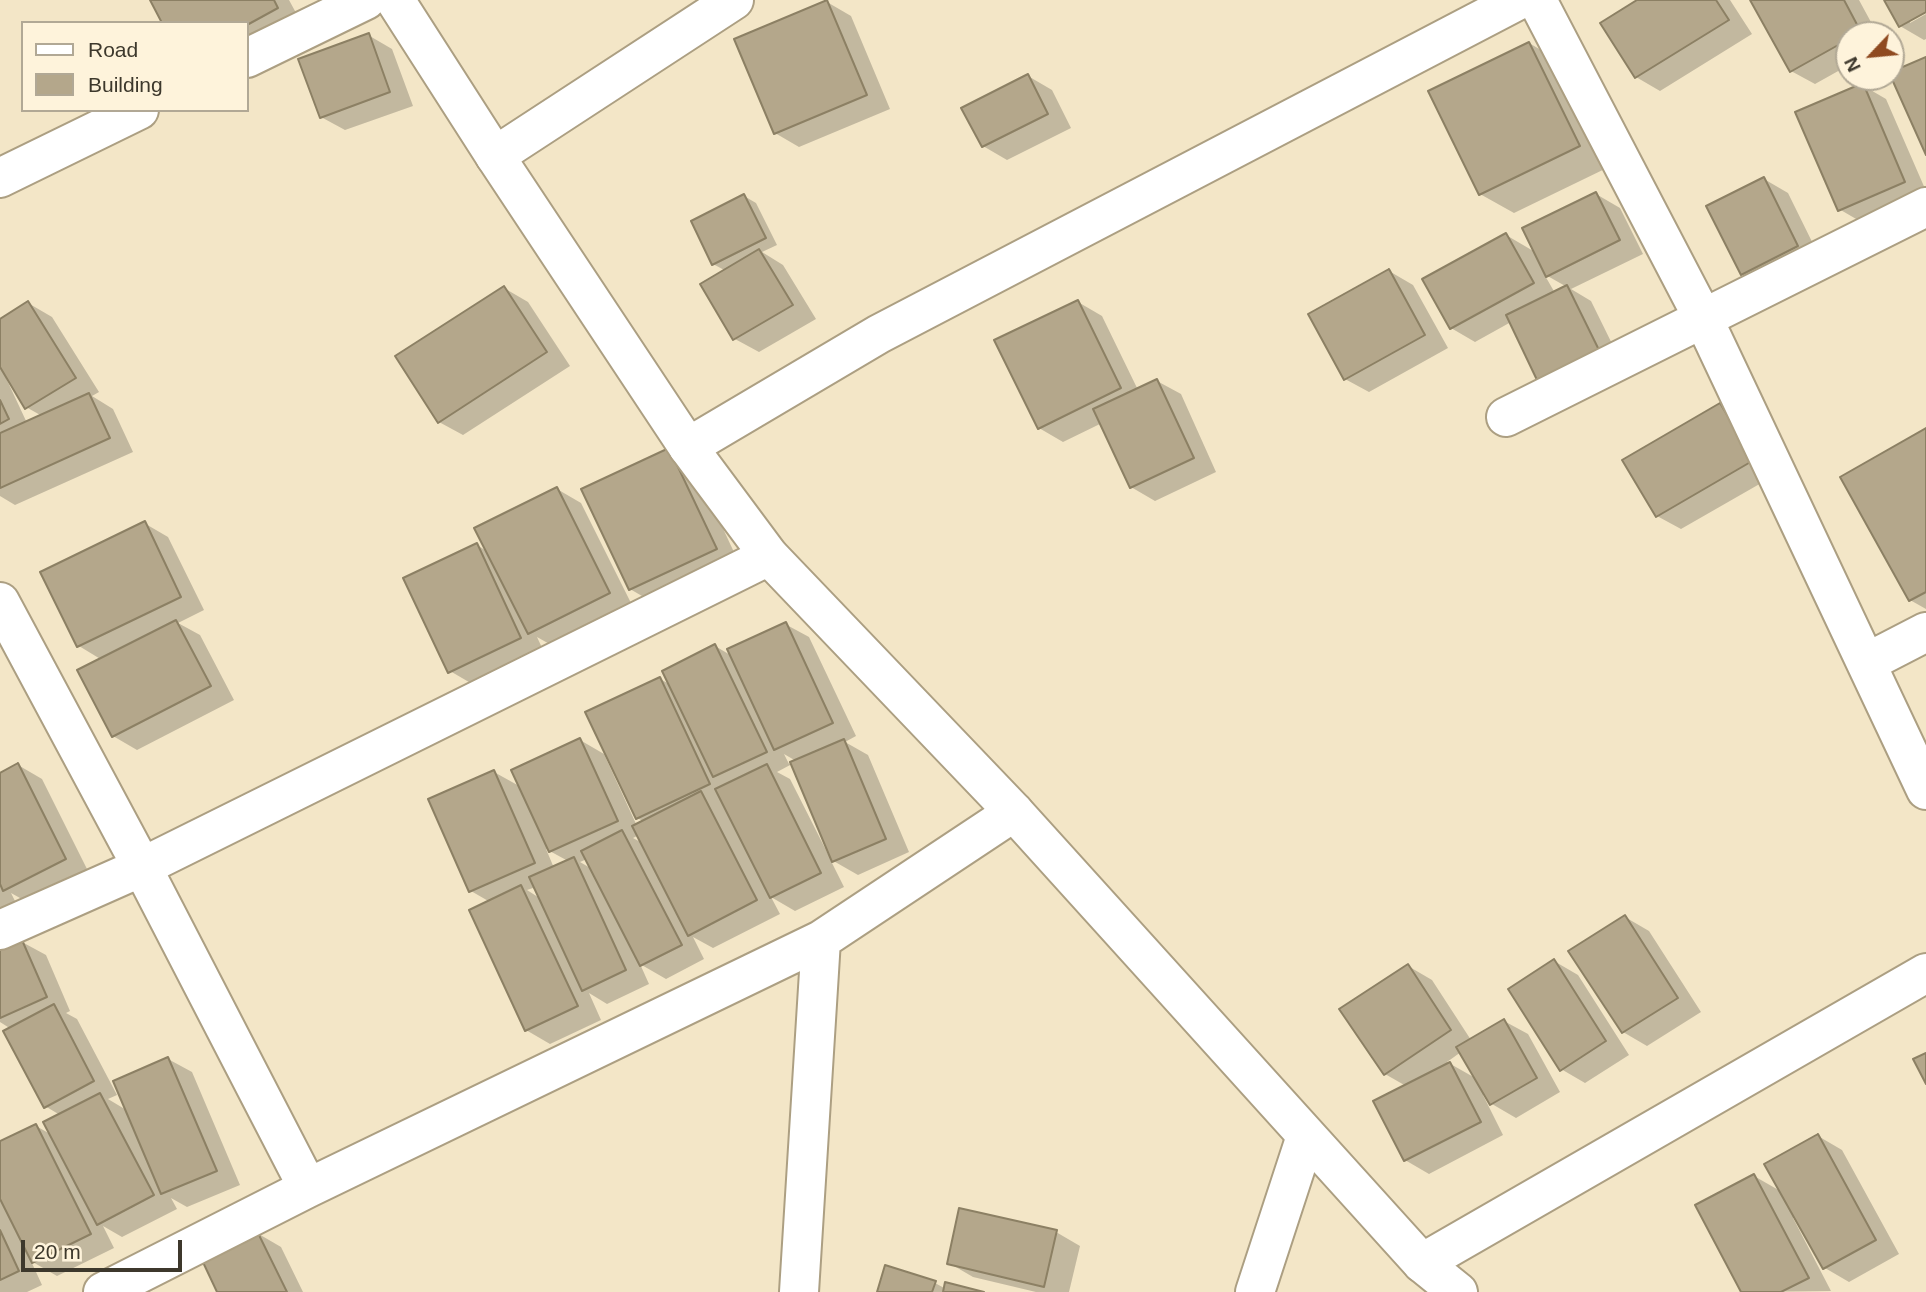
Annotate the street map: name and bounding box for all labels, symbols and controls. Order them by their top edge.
legend [21,21,248,112]
north arrow [1835,21,1905,91]
text: Road [88,38,138,61]
text: N [1840,54,1865,75]
text: Building [88,73,163,96]
scale bar [24,1226,186,1270]
text: 20 m [34,1240,81,1263]

